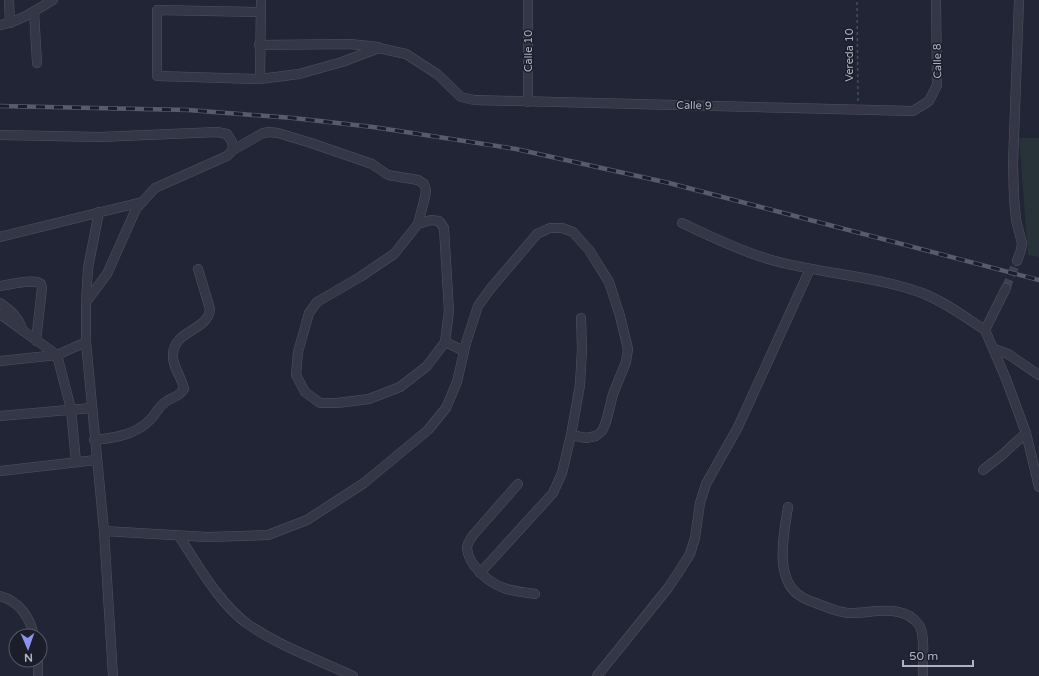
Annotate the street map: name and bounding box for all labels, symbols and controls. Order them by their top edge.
street label: Vereda 10 [843,28,856,82]
street label: Calle 10 [522,30,535,72]
street label: Calle 8 [931,43,944,79]
street label: Calle 9 [676,99,712,112]
north arrow [8,628,48,668]
scale bar [903,642,973,668]
text: 50 m [909,649,938,663]
text: N [24,651,33,664]

